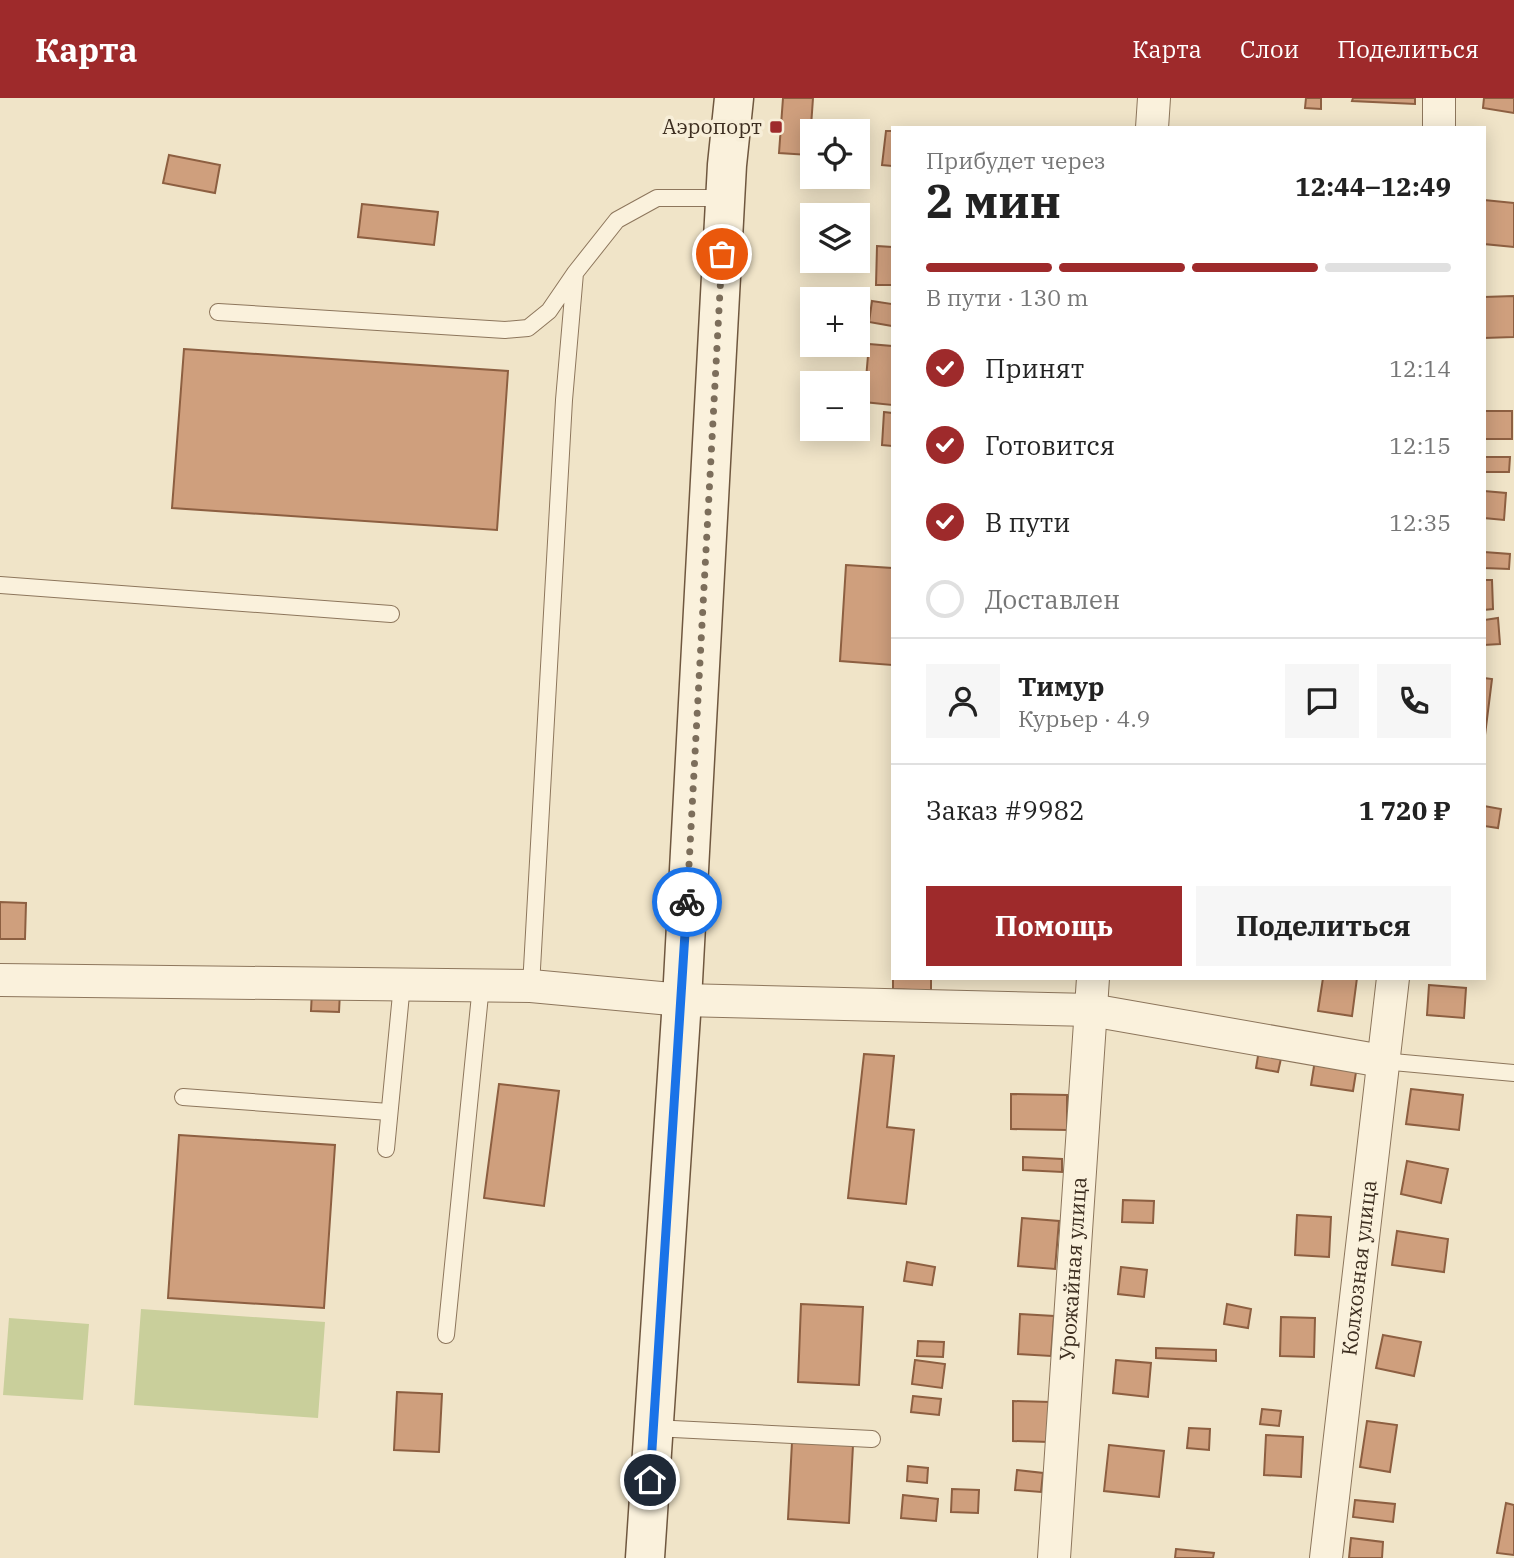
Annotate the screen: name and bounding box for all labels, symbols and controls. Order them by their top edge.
text: Карта [35,28,138,71]
text: Карта [1132,33,1202,65]
text: Слои [1240,33,1299,65]
text: Поделиться [1337,33,1479,65]
place label: Аэропорт [662,112,762,140]
marker: Аэропорт [768,119,784,135]
map controls [800,119,870,441]
button: locate [800,119,870,189]
text: Прибудет через [926,145,1106,175]
text: 12:44–12:49 [1295,169,1451,203]
text: 2 мин [926,171,1061,231]
button: layers [800,203,870,273]
pin [692,224,752,284]
icon: bag [703,235,741,273]
text: В пути · 130 m [926,282,1088,312]
button: + [800,287,870,357]
icon: check [926,349,964,387]
text: Принят [985,351,1084,385]
text: 12:14 [1389,353,1451,383]
button: − [800,371,870,441]
icon: check [926,426,964,464]
text: Готовится [985,428,1115,462]
text: 12:15 [1389,430,1451,460]
icon: check [926,503,964,541]
text: В пути [985,505,1070,539]
text: 12:35 [1389,507,1451,537]
text: Доставлен [985,582,1120,616]
button: person [926,664,1000,738]
button: chat [1285,664,1359,738]
button: phone [1377,664,1451,738]
text: Тимур [1018,669,1105,703]
text: Курьер · 4.9 [1018,703,1150,733]
text: Заказ #9982 [926,793,1085,827]
text: 1 720 ₽ [1359,793,1451,827]
courier [652,867,722,937]
icon: bike [668,883,706,921]
button: Помощь [926,886,1182,966]
button: Поделиться [1196,886,1451,966]
street label: Урожайная улица [1052,1176,1093,1361]
street label: Колхозная улица [1334,1178,1383,1357]
pin [620,1450,680,1510]
icon: home [631,1461,669,1499]

